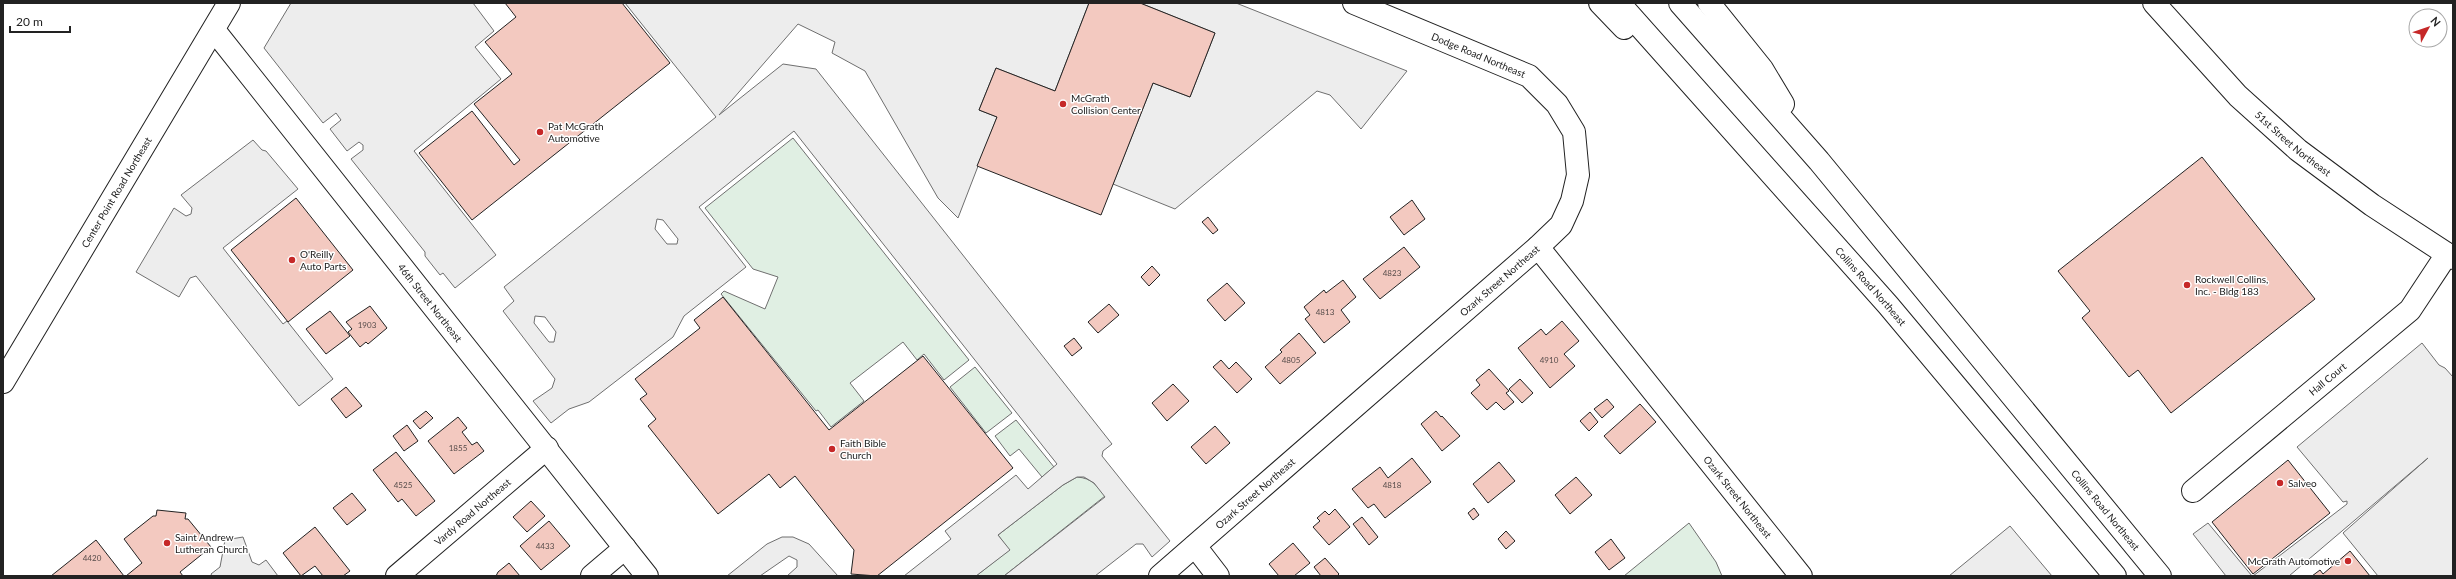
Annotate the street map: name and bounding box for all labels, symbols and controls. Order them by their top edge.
scale bar [10,8,70,34]
north arrow [2408,8,2448,48]
text: 20 m [16,14,43,29]
text: N [2428,14,2444,29]
street label: Dodge Road Northeast [1430,30,1528,80]
place label: McGrath Collision Center [1071,92,1141,116]
marker: McGrath Collision Center [1058,99,1068,109]
street label: 51st Street Northeast [2253,108,2334,179]
place label: Pat McGrath Automotive [548,120,604,144]
marker: Pat McGrath Automotive [535,127,545,137]
street label: Center Point Road Northeast [79,134,154,250]
street label: Ozark Street Northeast [1457,242,1542,319]
street label: Collins Road Northeast [1833,244,1909,328]
place label: O'Reilly Auto Parts [300,248,346,272]
marker: O'Reilly Auto Parts [287,255,297,265]
street label: 46th Street Northeast [396,261,465,345]
house number: 4823 [1383,268,1402,278]
place label: Rockwell Collins, Inc. - Bldg 183 [2195,273,2268,297]
marker: Rockwell Collins, Inc. - Bldg 183 [2182,280,2192,290]
house number: 4813 [1316,307,1335,317]
house number: 1903 [358,320,377,330]
house number: 4805 [1282,355,1301,365]
house number: 4910 [1540,355,1559,365]
street label: Hall Court [2306,360,2349,398]
place label: Faith Bible Church [840,437,886,461]
house number: 1855 [449,443,468,453]
marker: Faith Bible Church [827,444,837,454]
street label: Ozark Street Northeast [1701,453,1774,541]
street label: Ozark Street Northeast [1213,455,1298,531]
street label: Collins Road Northeast [2069,467,2143,553]
street label: Vardy Road Northeast [432,476,513,548]
place label: Salveo [2288,477,2317,489]
marker: Salveo [2275,478,2285,488]
house number: 4525 [394,480,413,490]
house number: 4818 [1383,480,1402,490]
place label: Saint Andrew Lutheran Church [175,531,248,555]
marker: Saint Andrew Lutheran Church [162,538,172,548]
house number: 4433 [536,541,555,551]
house number: 4420 [83,553,102,563]
place label: McGrath Automotive [2247,555,2340,567]
marker: McGrath Automotive [2343,556,2353,566]

